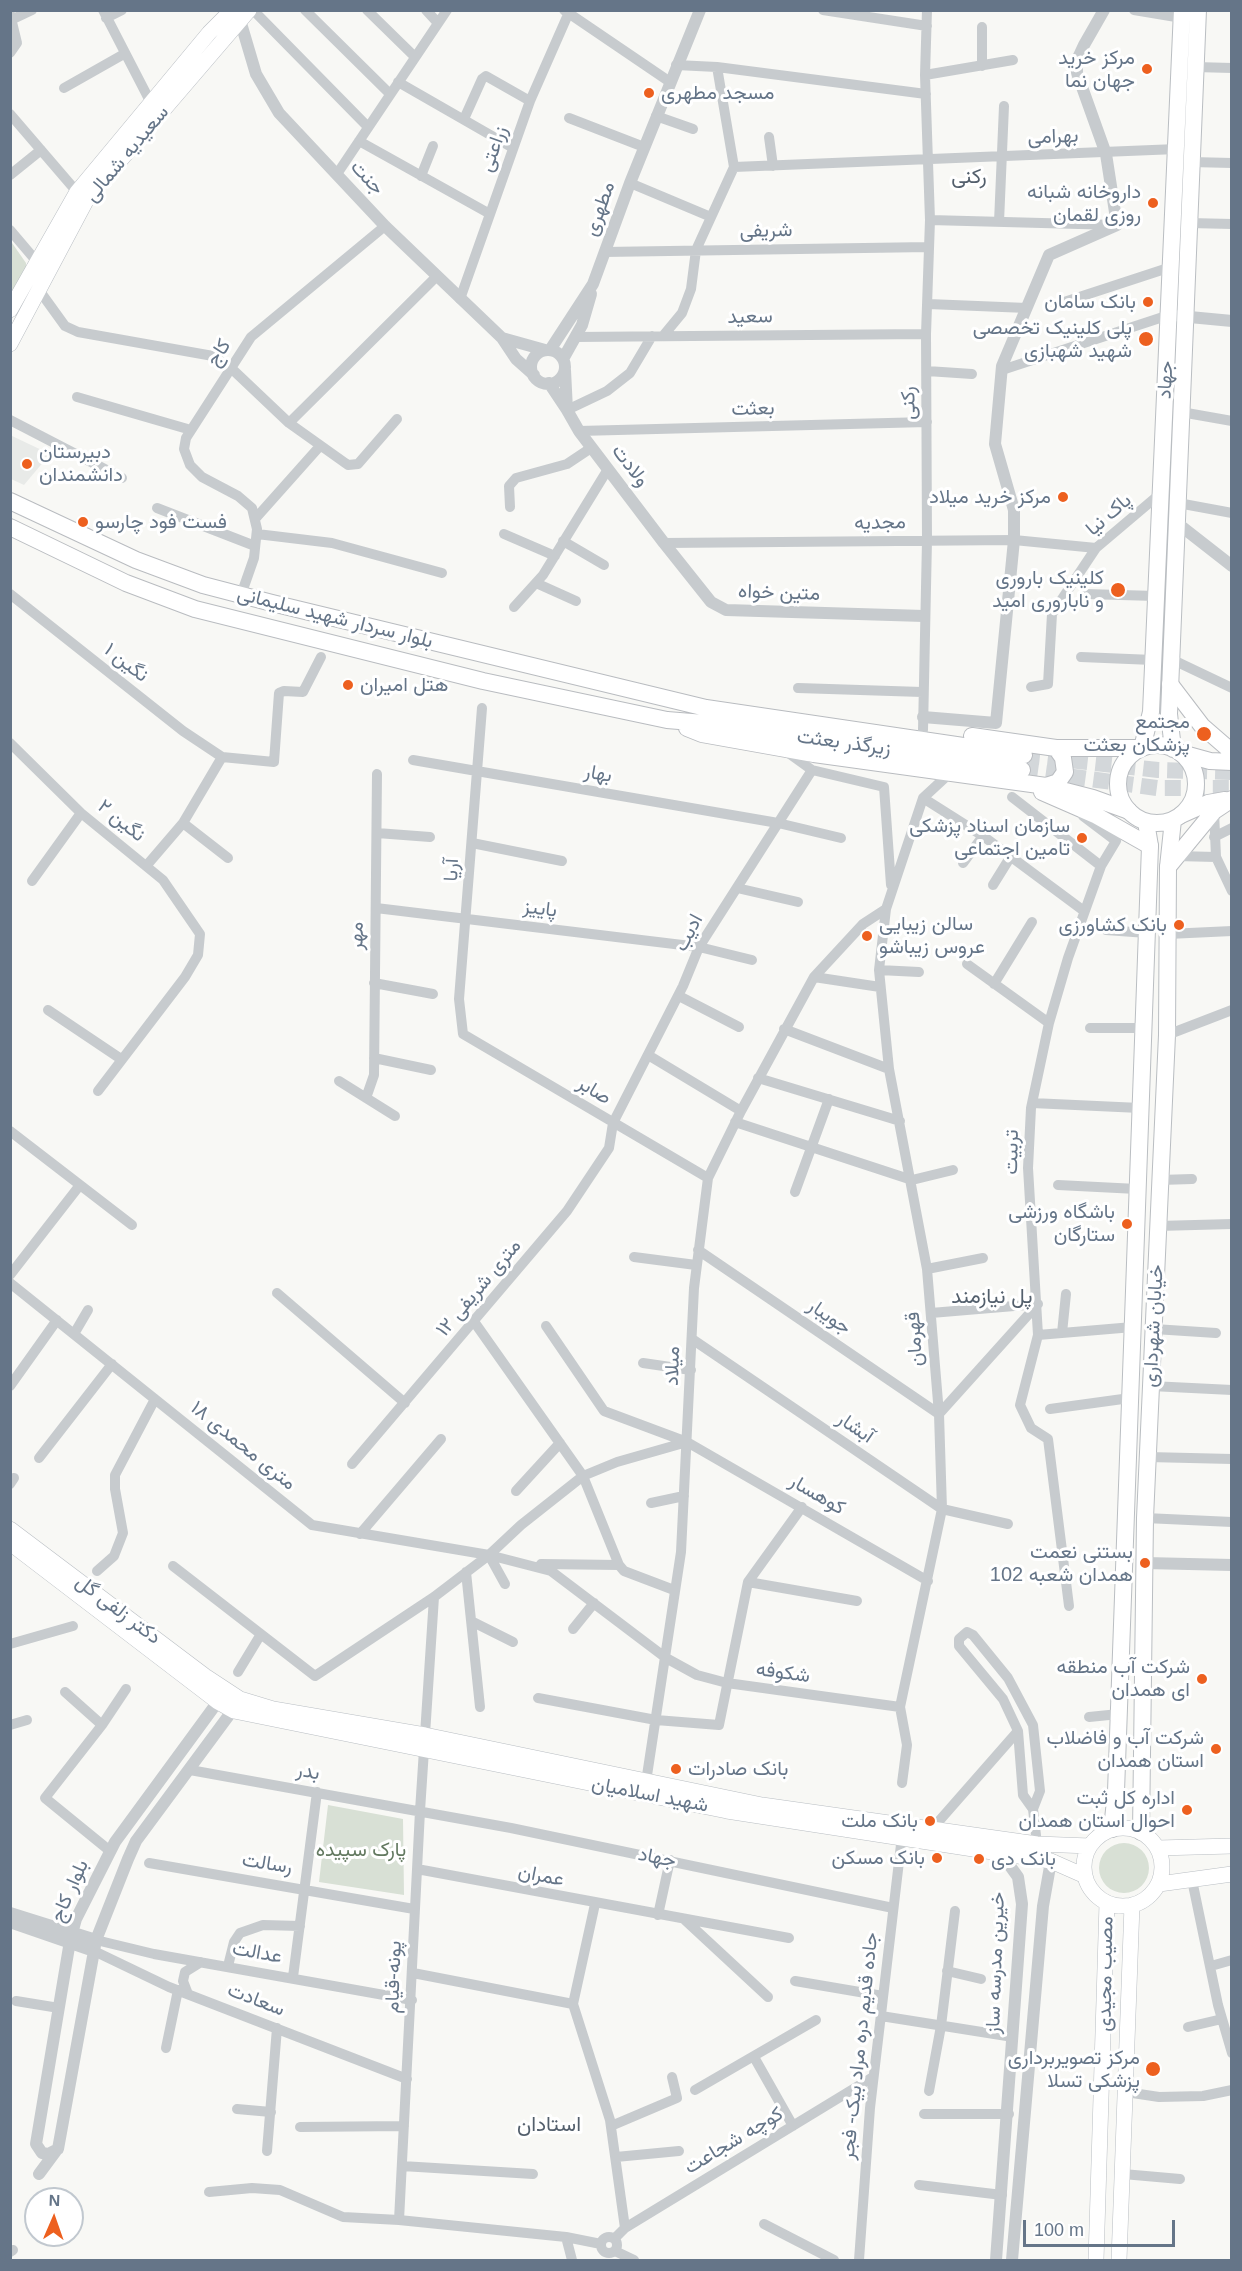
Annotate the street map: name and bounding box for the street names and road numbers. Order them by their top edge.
street label: سعیدیه شمالی [80,101,174,207]
street label: زراعتی [475,123,513,175]
street label: بهرامی [1027,124,1079,150]
street label: جنت [345,156,389,200]
street label: مطهری [579,179,621,239]
street label: شریفی [739,219,793,243]
street label: سعید [727,305,773,329]
street label: کاج [201,335,237,371]
street label: جهاد [1153,360,1179,400]
street label: رکنی [897,386,921,420]
street label: بعثت [731,397,775,421]
street label: ولادت [606,440,654,492]
street label: پاک نیا [1081,489,1137,541]
street label: مجدیه [854,511,906,535]
street label: متین خواه [738,580,820,606]
street label: بلوار سردار شهید سلیمانی [235,582,435,654]
street label: نگین ۱ [99,638,153,688]
street label: زیرگذر بعثت [795,725,893,761]
street label: بهار [582,760,614,788]
street label: نگین ۲ [92,795,150,847]
street label: آریا [439,858,465,882]
street label: پاییز [522,895,558,923]
street label: ادیب [669,910,709,956]
street label: مهر [345,922,369,950]
street label: صابر [573,1072,615,1110]
street label: تربیت [1000,1129,1024,1175]
street label: ۱۲ متری شریفی [431,1234,527,1342]
street label: خیابان شهرداری [1139,1264,1169,1388]
street label: جویبار [803,1294,855,1340]
street label: قهرمان [901,1311,929,1367]
street label: میلاد [660,1346,686,1386]
street label: ۱۸ متری محمدی [185,1396,301,1496]
street label: آبشار [832,1407,878,1449]
street label: کوهسار [785,1469,849,1521]
street label: دکتر زلفی گل [71,1570,165,1650]
street label: شکوفه [754,1657,812,1689]
street label: بدر [294,1758,322,1786]
street label: شهید اسلامیان [590,1772,710,1818]
street label: جهاد [636,1843,678,1873]
street label: رسالت [240,1848,294,1880]
street label: بلوار کاج [46,1856,94,1926]
street label: عمران [516,1860,566,1892]
street label: خیرین مدرسه ساز [982,1892,1010,2034]
street label: مصیب مجیدی [1093,1916,1119,2032]
street label: جاده قدیم دره مراد بیک- فجر [836,1931,884,2161]
street label: عدالت [230,1937,284,1969]
street label: پونه-قیام [381,1940,407,2014]
street label: سعادت [224,1978,288,2022]
street label: کوچه شجاعت [680,2102,788,2180]

